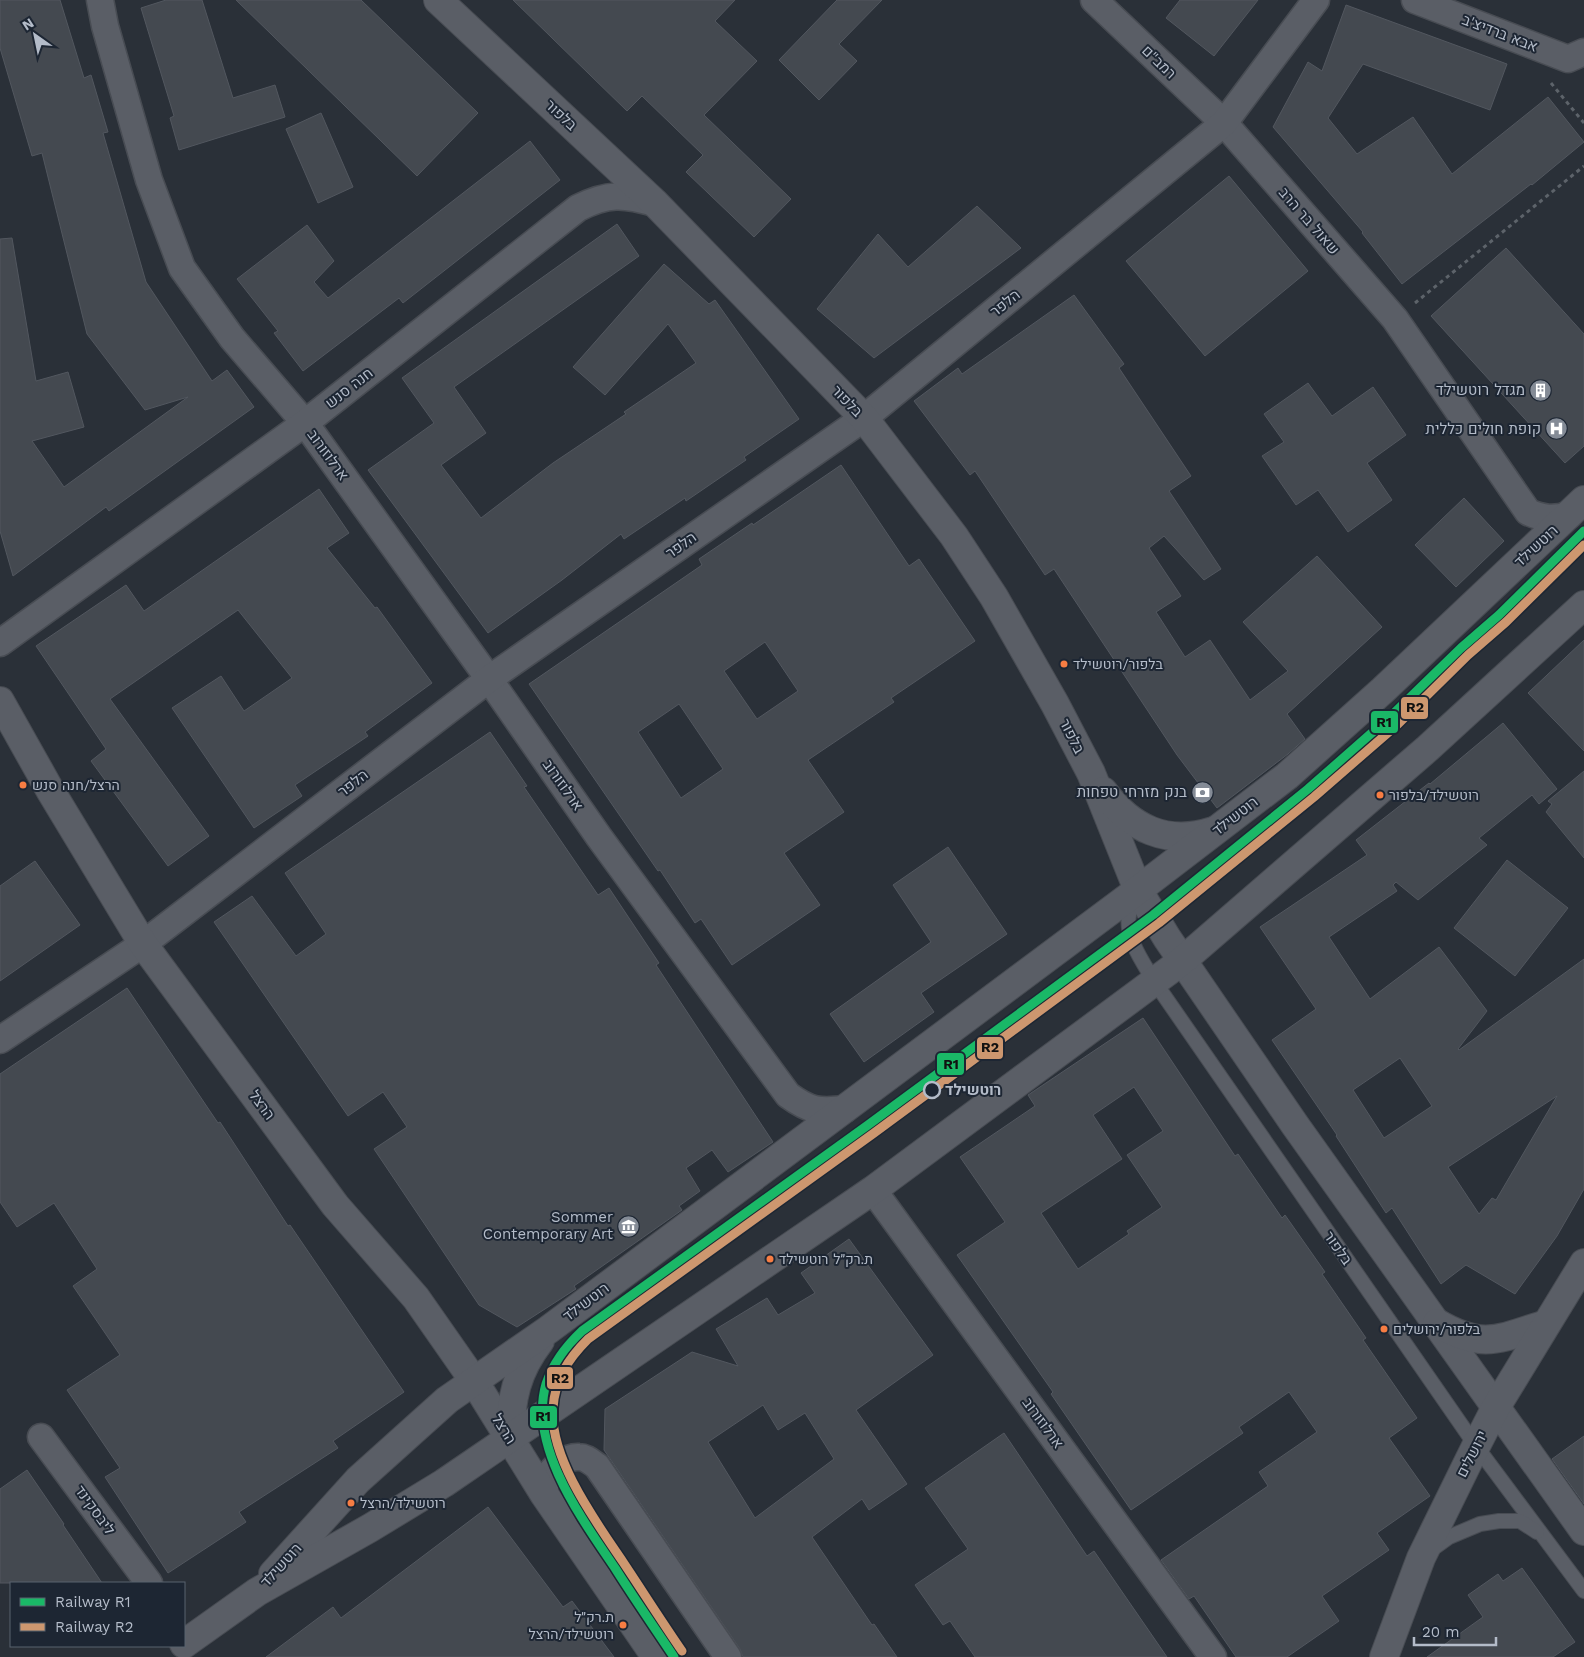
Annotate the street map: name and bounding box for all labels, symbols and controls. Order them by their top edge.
north arrow [10,10,60,60]
street label: אבא ברדיצ'ב [1460,10,1540,56]
text: N [19,15,37,34]
street label: רמב"ם [1138,42,1180,82]
street label: בלפור [541,96,581,134]
street label: שאול בר הרב [1275,184,1343,258]
street label: הלפר [986,286,1024,320]
street label: חנה סנש [322,364,376,412]
building icon: מגדל רוטשילד [1529,378,1553,402]
place label: מגדל רוטשילד [1436,381,1525,399]
street label: בלפור [828,382,866,421]
hospital icon: קופת חולים כללית [1545,417,1569,441]
place label: קופת חולים כללית [1426,420,1541,438]
street label: ארלוזורוב [304,426,352,484]
street label: רוטשילד [1510,521,1562,571]
street label: הלפר [662,528,700,562]
place label: בלפור/רוטשילד [1073,656,1164,672]
marker: בלפור/רוטשילד [1059,659,1069,669]
line badge: R2 [1400,696,1429,720]
text: R2 [1406,699,1424,715]
line badge: R1 [1370,710,1399,734]
text: R1 [1376,714,1392,730]
street label: בלפור [1056,716,1088,757]
street label: ארלוזורוב [539,756,587,814]
street label: הלפר [334,766,372,800]
place label: הרצל/חנה סנש [32,777,120,793]
marker: הרצל/חנה סנש [18,780,28,790]
bank icon: בנק מזרחי טפחות [1191,780,1215,804]
place label: בנק מזרחי טפחות [1077,783,1187,801]
place label: רוטשילד/בלפור [1389,787,1479,803]
marker: רוטשילד/בלפור [1375,790,1385,800]
street label: רוטשילד [1209,793,1261,839]
line badge: R2 [976,1036,1004,1060]
text: R2 [981,1039,999,1055]
line badge: R1 [936,1052,965,1076]
text: R1 [943,1056,959,1072]
marker: רוטשילד [923,1081,941,1099]
place label: רוטשילד [945,1081,1001,1099]
street label: הרצל [245,1087,279,1123]
place label: Sommer Contemporary Art [483,1208,614,1243]
museum icon: Sommer Contemporary Art [617,1214,641,1238]
street label: בלפור [1320,1228,1356,1268]
place label: ת.רק״ל רוטשילד [779,1251,873,1267]
marker: ת.רק״ל רוטשילד [765,1254,775,1264]
street label: רוטשילד [559,1279,613,1325]
place label: בלפור/ירושלים [1393,1321,1481,1337]
marker: בלפור/ירושלים [1379,1324,1389,1334]
line badge: R2 [546,1366,574,1390]
text: R2 [551,1370,569,1386]
street label: ארלוזורוב [1019,1394,1067,1452]
line badge: R1 [529,1405,558,1429]
text: R1 [535,1408,551,1424]
street label: הרצל [488,1411,520,1447]
street label: ירושלים [1453,1428,1491,1480]
street label: ליבסקינד [71,1482,119,1538]
place label: רוטשילד/הרצל [360,1495,446,1511]
marker: רוטשילד/הרצל [346,1498,356,1508]
street label: רוטשילד [257,1539,305,1591]
legend [10,1582,185,1647]
text: Railway R1 [55,1593,131,1611]
place label: ת.רק״ל רוטשילד/הרצל [528,1609,614,1642]
scale bar [1414,1614,1496,1646]
text: Railway R2 [55,1618,133,1636]
marker: ת.רק״ל רוטשילד/הרצל [618,1620,628,1630]
text: 20 m [1422,1623,1460,1641]

